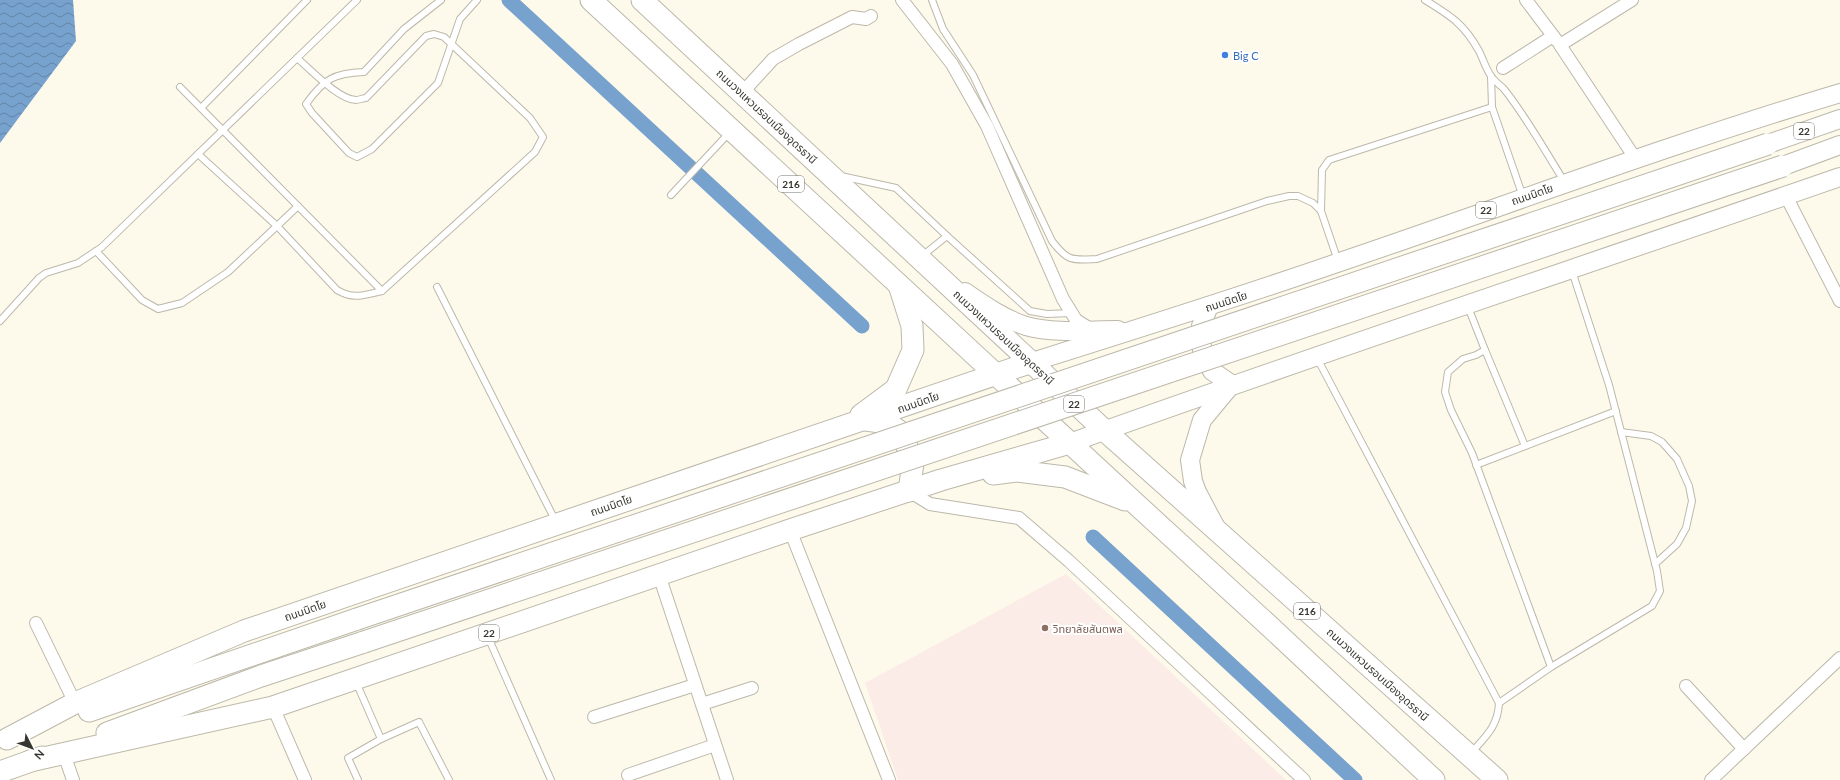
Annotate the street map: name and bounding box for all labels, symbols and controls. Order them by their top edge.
place label: Big C [1233,49,1259,62]
marker: Big C [1220,50,1230,60]
street label: ถนนวงแหวนรอบเมืองอุดรธานี [713,66,820,167]
road number: 22 [1794,123,1814,139]
road number: 216 [778,176,804,192]
street label: ถนนนิตโย [1509,181,1555,207]
road number: 22 [1476,202,1496,218]
street label: ถนนวงแหวนรอบเมืองอุดรธานี [950,287,1057,388]
street label: ถนนนิตโย [1203,288,1249,314]
street label: ถนนนิตโย [895,389,941,415]
road number: 22 [1064,396,1084,412]
street label: ถนนนิตโย [588,492,634,518]
street label: ถนนนิตโย [282,597,328,623]
road number: 216 [1294,603,1320,619]
place label: วิทยาลัยสันตพล [1053,622,1123,635]
marker: วิทยาลัยสันตพล [1040,623,1050,633]
road number: 22 [479,625,499,641]
street label: ถนนวงแหวนรอบเมืองอุดรธานี [1324,625,1432,724]
north arrow [12,728,52,768]
text: N [32,748,47,763]

